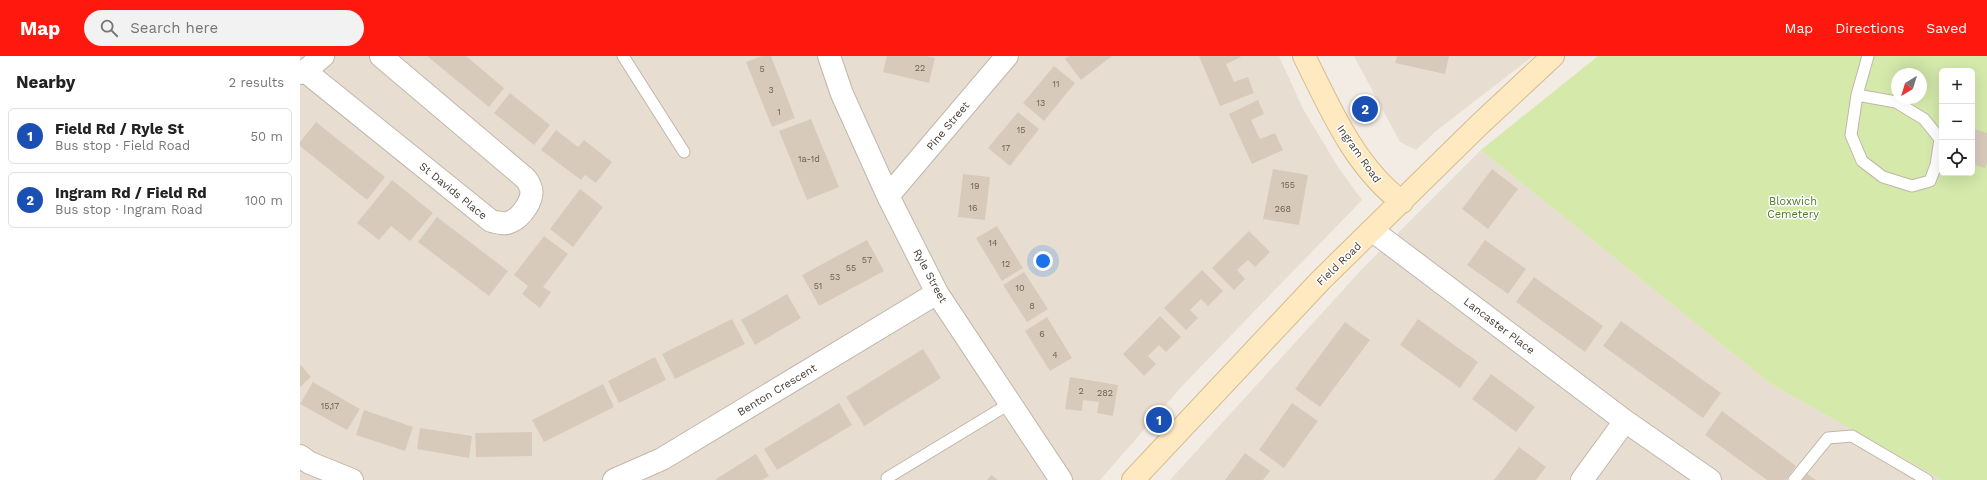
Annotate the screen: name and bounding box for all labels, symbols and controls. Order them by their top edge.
search box [84,10,364,46]
text: Map [20,17,60,40]
icon: search [98,17,120,39]
text: Search here [130,19,218,37]
text: Map [1785,20,1813,36]
text: Directions [1835,20,1904,36]
text: Saved [1926,20,1967,36]
house number: 22 [915,63,925,73]
house number: 5 [759,64,765,74]
north arrow [1891,68,1927,104]
map controls [1939,68,1975,176]
button: + [1939,68,1975,104]
text: Nearby [16,72,75,92]
text: 2 results [229,75,284,90]
house number: 11 [1052,79,1060,89]
house number: 3 [768,85,774,95]
pin: 2 [1352,94,1378,124]
house number: 13 [1037,98,1045,108]
street label: Pine Street [924,99,972,153]
button: − [1939,104,1975,140]
house number: 1 [777,107,781,117]
text: Field Rd / Ryle St [55,120,184,138]
street label: Ingram Road [1334,123,1384,185]
house number: 15 [1017,125,1025,135]
text: 1 [27,129,33,144]
text: 50 m [251,129,283,144]
text: Bus stop · Field Road [55,138,190,153]
button: locate [1939,140,1975,176]
house number: 17 [1002,143,1010,153]
house number: 1a-1d [798,154,820,164]
street label: St Davids Place [417,160,489,222]
house number: 155 [1281,180,1295,190]
house number: 19 [970,181,980,191]
text: Ingram Rd / Field Rd [55,184,207,202]
text: 2 [26,193,34,208]
text: 100 m [245,193,283,208]
park label: Bloxwich Cemetery [1767,195,1819,221]
text: Bus stop · Ingram Road [55,202,203,217]
house number: 16 [969,203,977,213]
house number: 268 [1275,204,1291,214]
house number: 14 [988,238,998,248]
street label: Field Road [1314,240,1364,288]
street label: Ryle Street [910,247,950,306]
your location [1033,251,1053,271]
house number: 57 [862,255,872,265]
house number: 12 [1002,259,1010,269]
house number: 55 [846,263,856,273]
house number: 53 [830,272,840,282]
house number: 51 [814,281,822,291]
house number: 10 [1015,283,1025,293]
street label: Lancaster Place [1461,295,1537,357]
house number: 8 [1029,301,1035,311]
house number: 6 [1039,329,1045,339]
house number: 4 [1052,350,1058,360]
street label: Benton Crescent [735,361,819,419]
house number: 2 [1078,386,1084,396]
house number: 282 [1097,388,1113,398]
house number: 15,17 [321,401,339,411]
pin: 1 [1146,405,1172,435]

